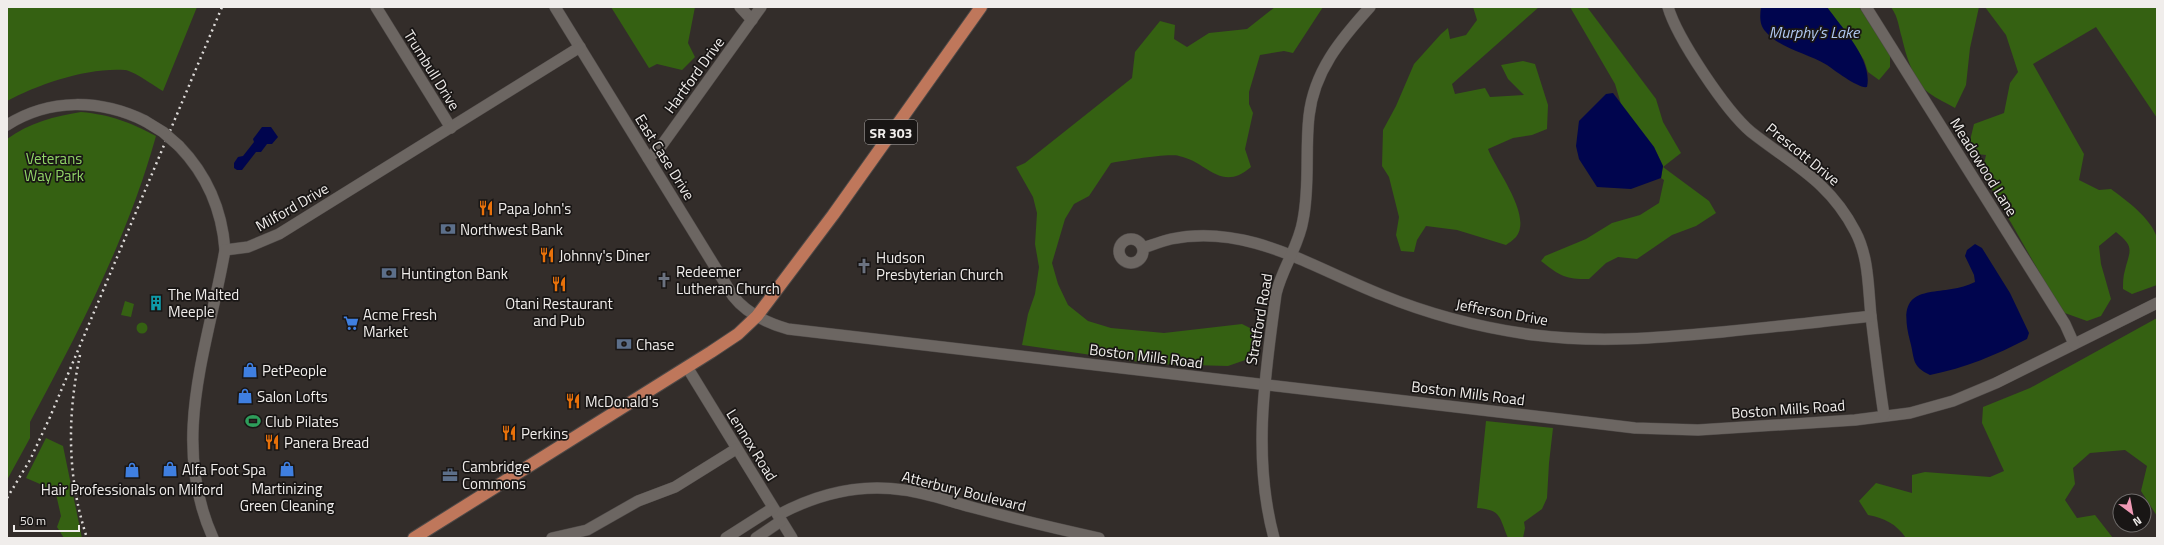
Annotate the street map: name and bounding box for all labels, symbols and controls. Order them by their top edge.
water label: Murphy's Lake [1769,20,1861,44]
street label: Trumbull Drive [398,25,466,115]
street label: Hartford Drive [658,32,730,118]
street label: East Case Drive [629,109,701,205]
street label: Meadowood Lane [1945,113,2023,221]
street label: Prescott Drive [1761,117,1845,191]
road number: SR 303 [865,120,917,144]
park label: Veterans Way Park [24,147,84,187]
street label: Milford Drive [251,177,333,237]
place label: Papa John's [498,197,571,220]
restaurant icon: Papa John's [477,199,495,217]
place label: Northwest Bank [460,218,563,241]
bank icon: Northwest Bank [439,220,457,238]
place label: Johnny's Diner [559,244,650,267]
restaurant icon: Johnny's Diner [538,246,556,264]
place label: Hudson Presbyterian Church [876,246,1004,286]
church icon: Hudson Presbyterian Church [855,257,873,275]
place label: Redeemer Lutheran Church [676,260,780,300]
place label: Huntington Bank [401,262,508,285]
bank icon: Huntington Bank [380,264,398,282]
church icon: Redeemer Lutheran Church [655,271,673,289]
street label: Stratford Road [1240,271,1278,367]
restaurant icon: Otani Restaurant and Pub [550,275,568,293]
place label: The Malted Meeple [168,283,239,323]
place label: Otani Restaurant and Pub [505,292,614,332]
street label: Jefferson Drive [1454,293,1550,331]
building icon: The Malted Meeple [147,294,165,312]
place label: Acme Fresh Market [363,303,437,343]
supermarket icon: Acme Fresh Market [342,314,360,332]
place label: Chase [636,333,674,356]
bank icon: Chase [615,335,633,353]
street label: Boston Mills Road [1088,338,1204,374]
place label: PetPeople [262,359,327,382]
shop icon: PetPeople [241,361,259,379]
street label: Boston Mills Road [1410,375,1526,411]
place label: Salon Lofts [257,385,328,408]
shop icon: Salon Lofts [236,387,254,405]
place label: McDonald's [585,390,659,413]
restaurant icon: McDonald's [564,392,582,410]
street label: Boston Mills Road [1730,394,1846,424]
street label: Lennox Road [721,405,783,485]
place label: Club Pilates [265,410,339,433]
sports icon: Club Pilates [244,412,262,430]
place label: Perkins [521,422,568,445]
restaurant icon: Perkins [500,424,518,442]
place label: Panera Bread [284,431,369,454]
restaurant icon: Panera Bread [263,433,281,451]
place label: Cambridge Commons [462,455,530,495]
place label: Alfa Foot Spa [182,458,266,481]
shop icon: Alfa Foot Spa [161,460,179,478]
shop icon: Martinizing Green Cleaning [278,460,296,478]
shop icon: Hair Professionals on Milford [123,461,141,479]
street label: Atterbury Boulevard [900,464,1028,518]
office icon: Cambridge Commons [441,466,459,484]
place label: Martinizing Green Cleaning [240,477,335,517]
place label: Hair Professionals on Milford [41,478,223,501]
north arrow [2112,493,2152,533]
scale bar [14,507,79,533]
text: 50 m [20,511,46,530]
text: N [2130,513,2145,530]

